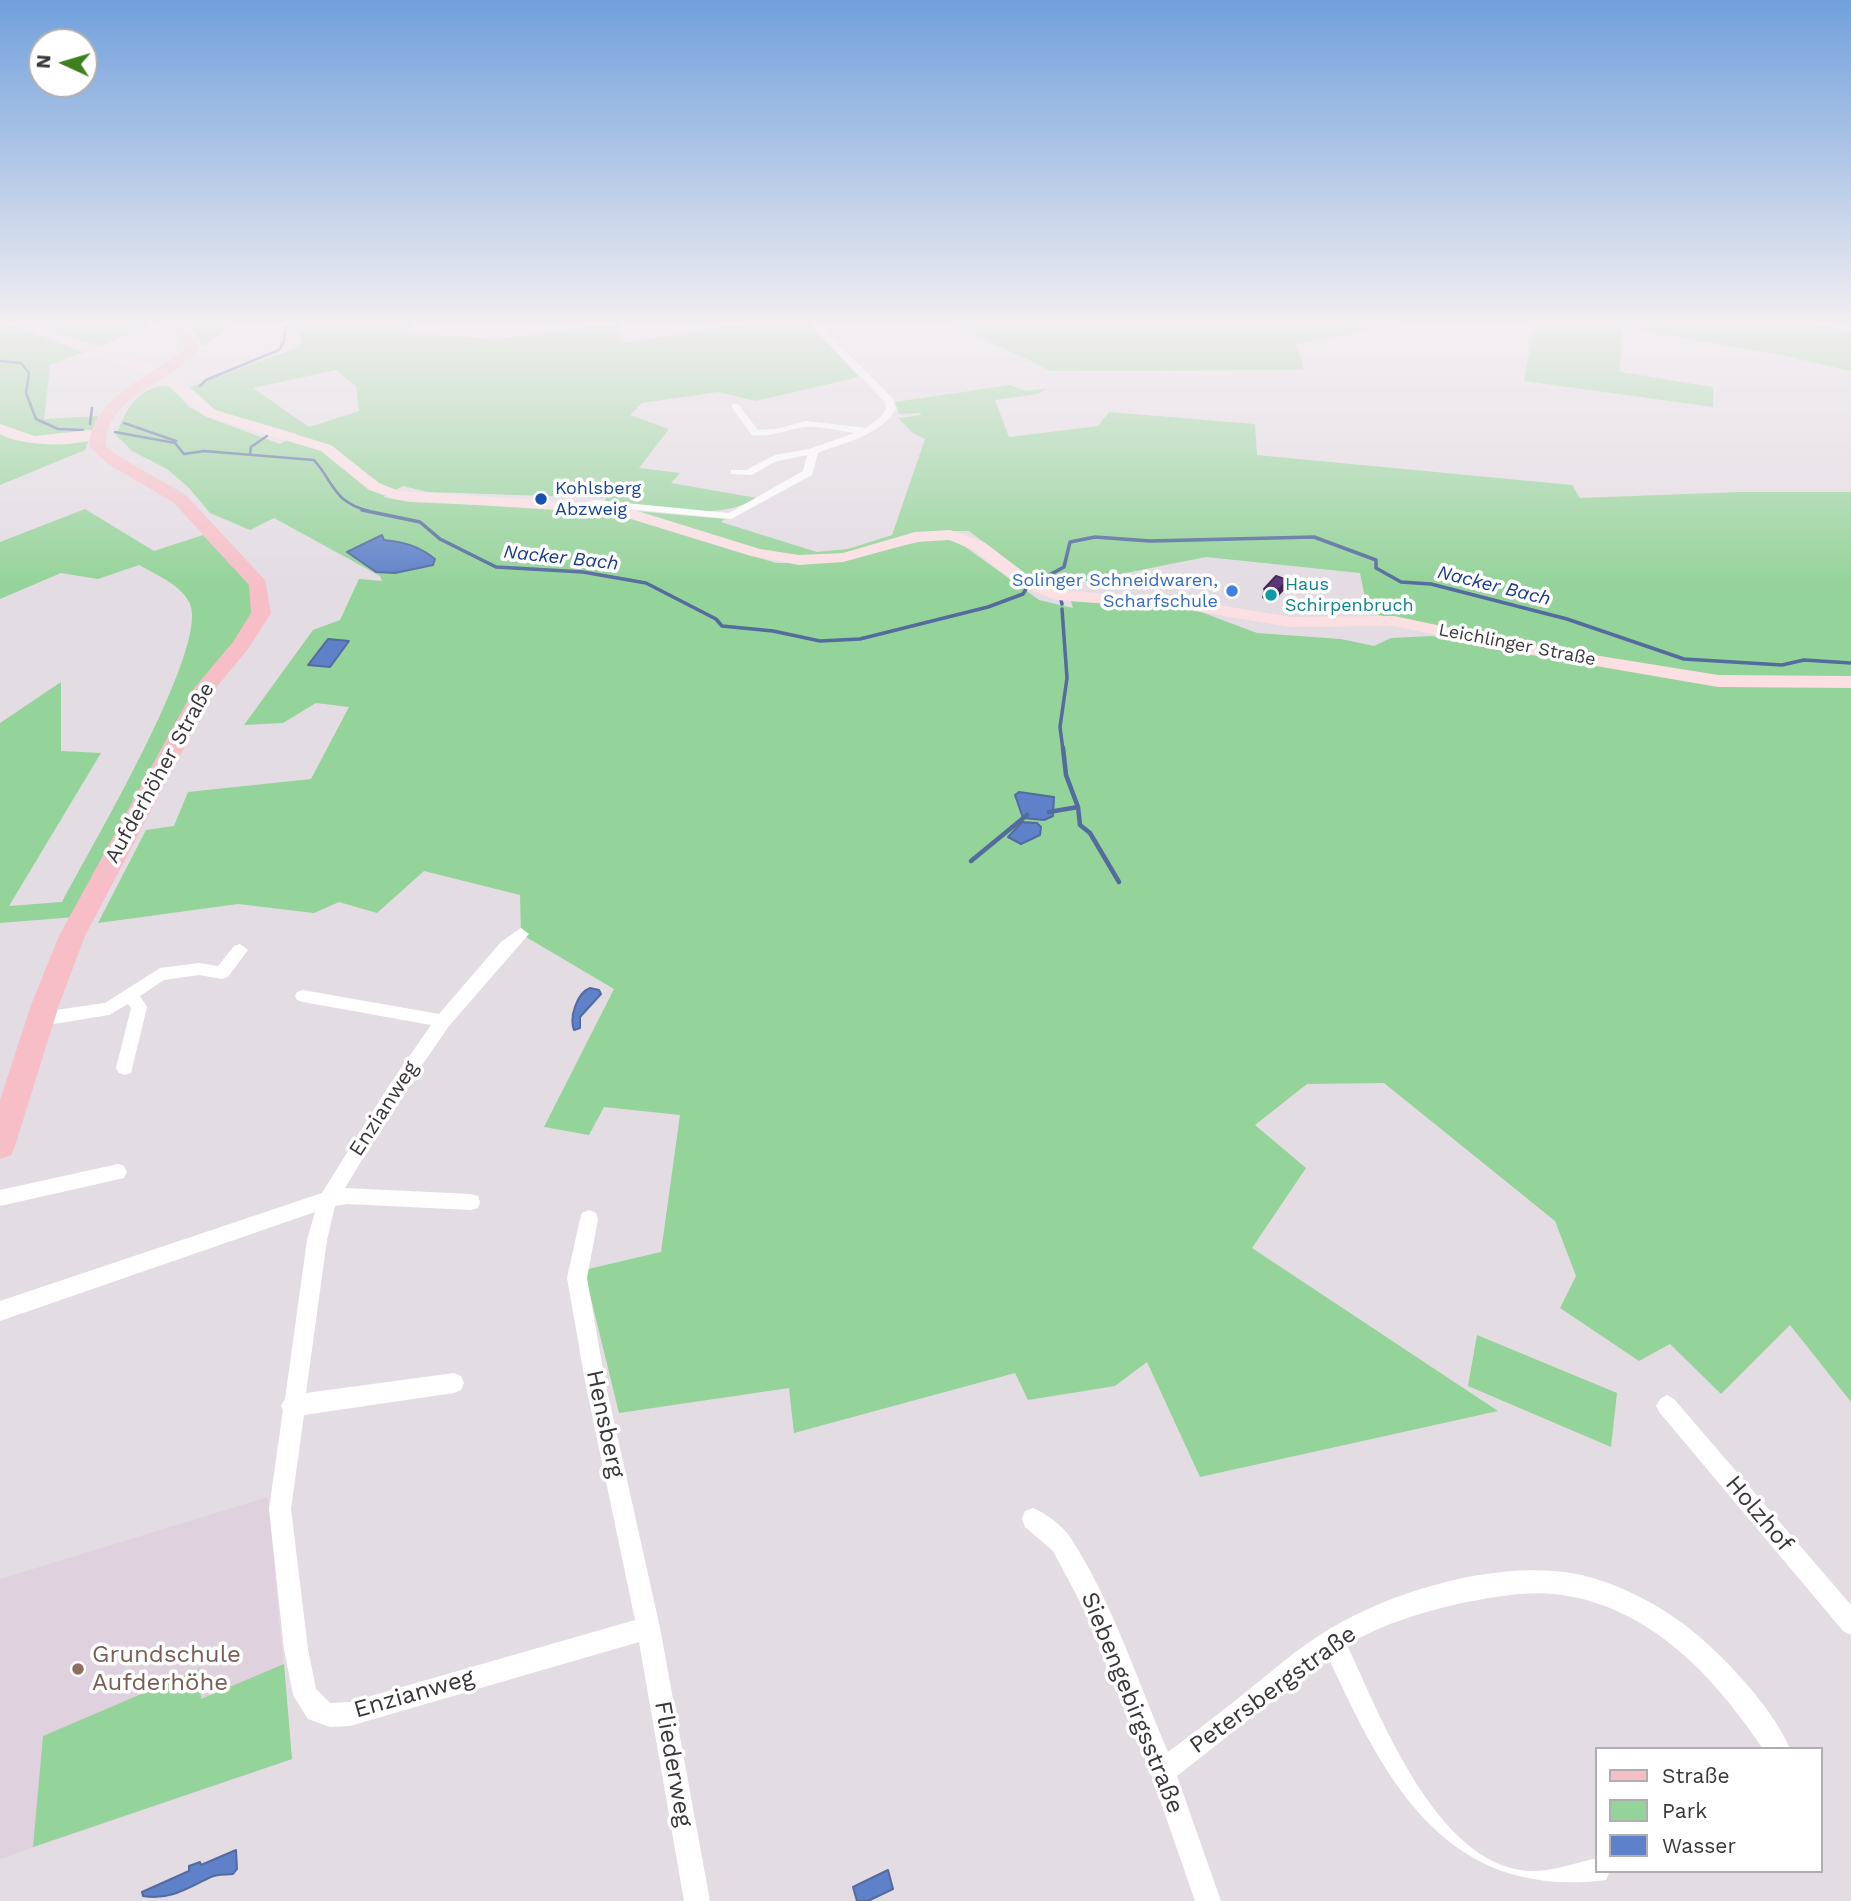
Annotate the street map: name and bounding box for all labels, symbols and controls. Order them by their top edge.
north arrow [28,28,98,98]
text: N [32,54,56,69]
place label: Kohlsberg Abzweig [555,478,641,520]
marker: Kohlsberg Abzweig [533,491,549,507]
water label: Nacker Bach [502,541,620,575]
water label: Nacker Bach [1435,561,1553,611]
place label: Solinger Schneidwaren, Scharfschule [1012,570,1218,612]
place label: Haus Schirpenbruch [1285,574,1414,616]
marker: Solinger Schneidwaren, Scharfschule [1224,583,1240,599]
marker: Haus Schirpenbruch [1263,587,1279,603]
street label: Leichlinger Straße [1437,619,1597,671]
street label: Aufderhöher Straße [100,678,220,868]
street label: Enzianweg [344,1057,424,1161]
street label: Hensberg [580,1367,630,1481]
street label: Holzhof [1719,1470,1799,1558]
street label: Siebengebirgsstraße [1074,1588,1190,1818]
street label: Petersbergstraße [1184,1620,1362,1760]
place label: Grundschule Aufderhöhe [92,1641,241,1697]
marker: Grundschule Aufderhöhe [70,1661,86,1677]
street label: Enzianweg [350,1663,478,1725]
street label: Fliederweg [648,1699,698,1829]
legend [1596,1747,1823,1873]
text: Straße [1662,1763,1730,1788]
text: Park [1662,1798,1707,1823]
text: Wasser [1662,1833,1736,1858]

